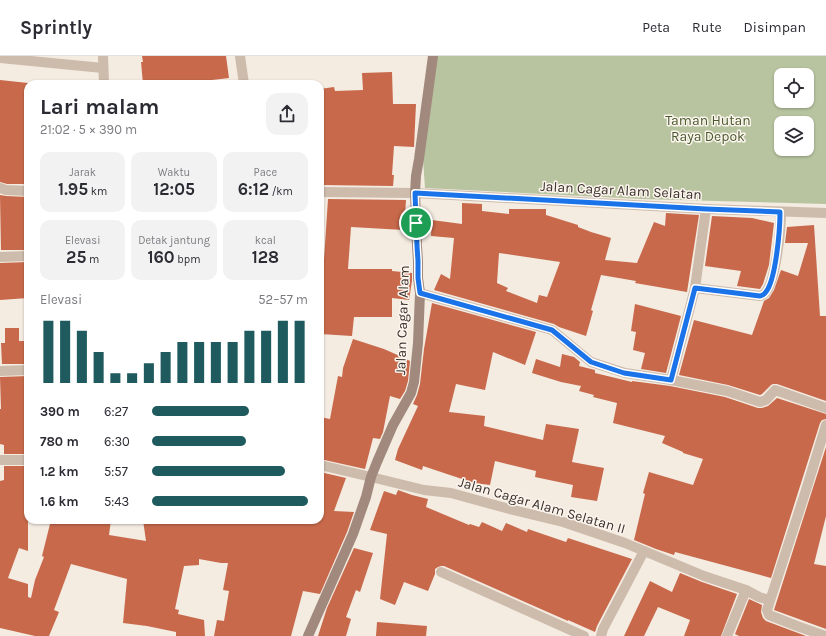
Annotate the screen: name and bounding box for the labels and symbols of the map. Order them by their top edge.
park label: Taman Hutan Raya Depok [665,112,751,145]
street label: Jalan Cagar Alam Selatan [540,178,702,203]
pin [399,206,433,240]
street label: Jalan Cagar Alam [392,265,413,375]
street label: Jalan Cagar Alam Selatan II [456,473,627,537]

